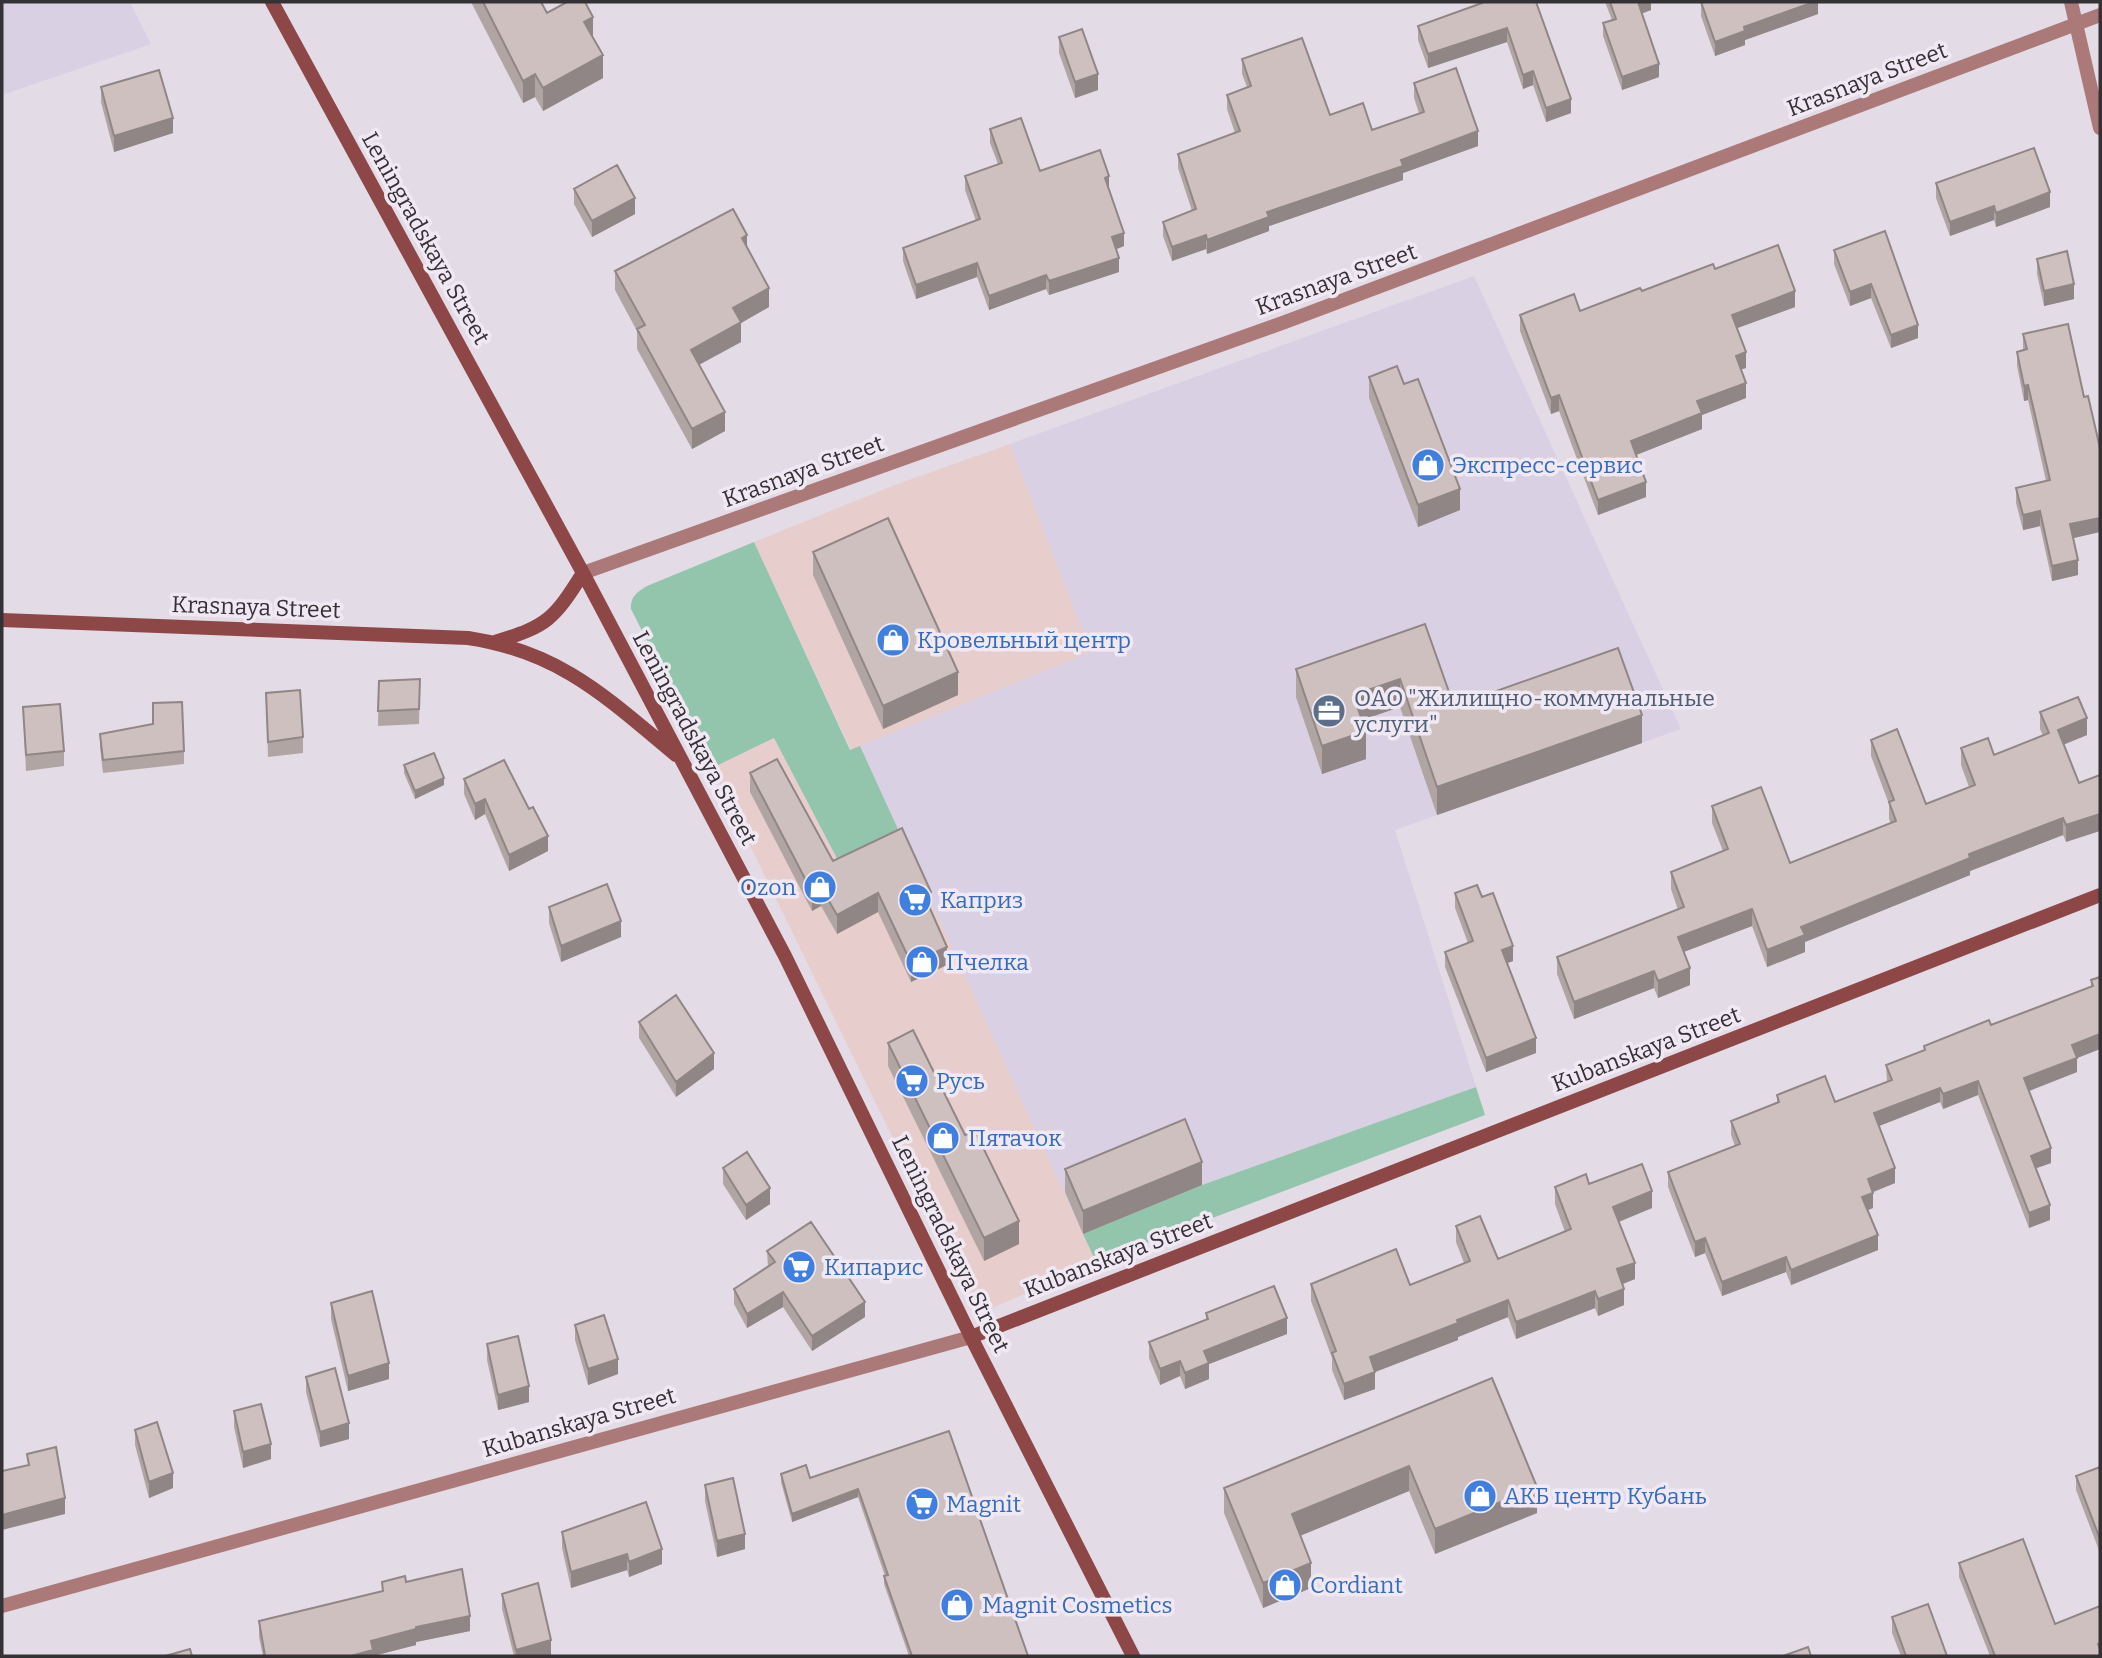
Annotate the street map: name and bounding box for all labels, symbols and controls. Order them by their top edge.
street label: Krasnaya Street [1783,36,1951,122]
street label: Leningradskaya Street [356,127,496,349]
street label: Krasnaya Street [1252,237,1420,321]
street label: Krasnaya Street [719,429,887,513]
shop icon: Экспресс-сервис [1409,446,1447,484]
place label: Экспресс-сервис [1452,451,1643,479]
street label: Krasnaya Street [171,590,341,624]
shop icon: Кровельный центр [874,621,912,659]
street label: Leningradskaya Street [627,626,763,850]
place label: Кровельный центр [917,626,1131,654]
place label: ОАО "Жилищно-коммунальные услуги" [1353,684,1715,738]
office icon: ОАО "Жилищно-коммунальные услуги" [1310,692,1348,730]
shop icon: Ozon [801,868,839,906]
place label: Ozon [740,873,796,901]
supermarket icon: Каприз [896,881,934,919]
place label: Каприз [940,886,1023,914]
shop icon: Пчелка [903,943,941,981]
place label: Пчелка [946,948,1029,976]
street label: Kubanskaya Street [1548,1000,1744,1098]
supermarket icon: Русь [893,1062,931,1100]
place label: Русь [936,1067,985,1095]
shop icon: Пятачок [924,1119,962,1157]
place label: Пятачок [968,1124,1062,1152]
street label: Leningradskaya Street [886,1131,1016,1357]
street label: Kubanskaya Street [1020,1206,1216,1304]
supermarket icon: Кипарис [780,1248,818,1286]
place label: Кипарис [824,1253,924,1281]
street label: Kubanskaya Street [479,1381,679,1463]
shop icon: АКБ центр Кубань [1461,1477,1499,1515]
place label: АКБ центр Кубань [1504,1482,1707,1510]
supermarket icon: Magnit [903,1485,941,1523]
place label: Magnit [946,1490,1021,1518]
shop icon: Cordiant [1266,1566,1304,1604]
place label: Cordiant [1310,1571,1403,1599]
shop icon: Magnit Cosmetics [938,1586,976,1624]
place label: Magnit Cosmetics [982,1591,1173,1619]

